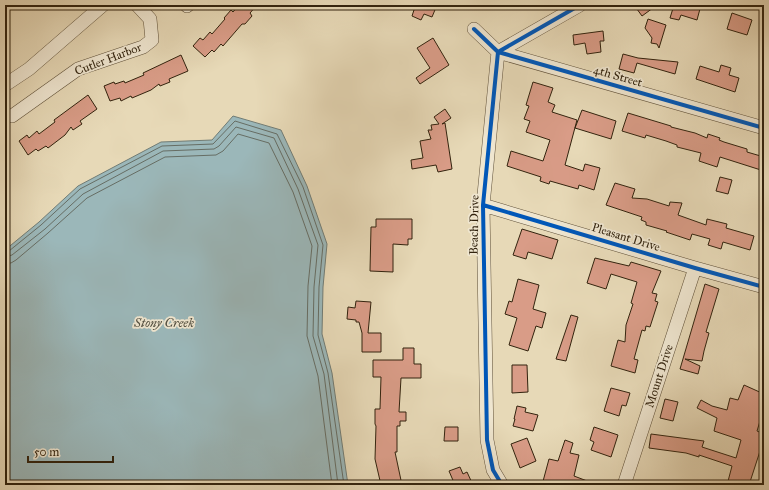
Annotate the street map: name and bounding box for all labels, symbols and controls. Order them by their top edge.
street label: Cutler Harbor [73,40,144,78]
street label: 4th Street [592,62,645,90]
street label: Beach Drive [466,195,482,255]
street label: Pleasant Drive [590,220,662,254]
water label: Stony Creek [133,315,194,331]
street label: Mount Drive [642,343,676,409]
scale bar [28,438,113,464]
text: 50 m [34,445,59,459]

